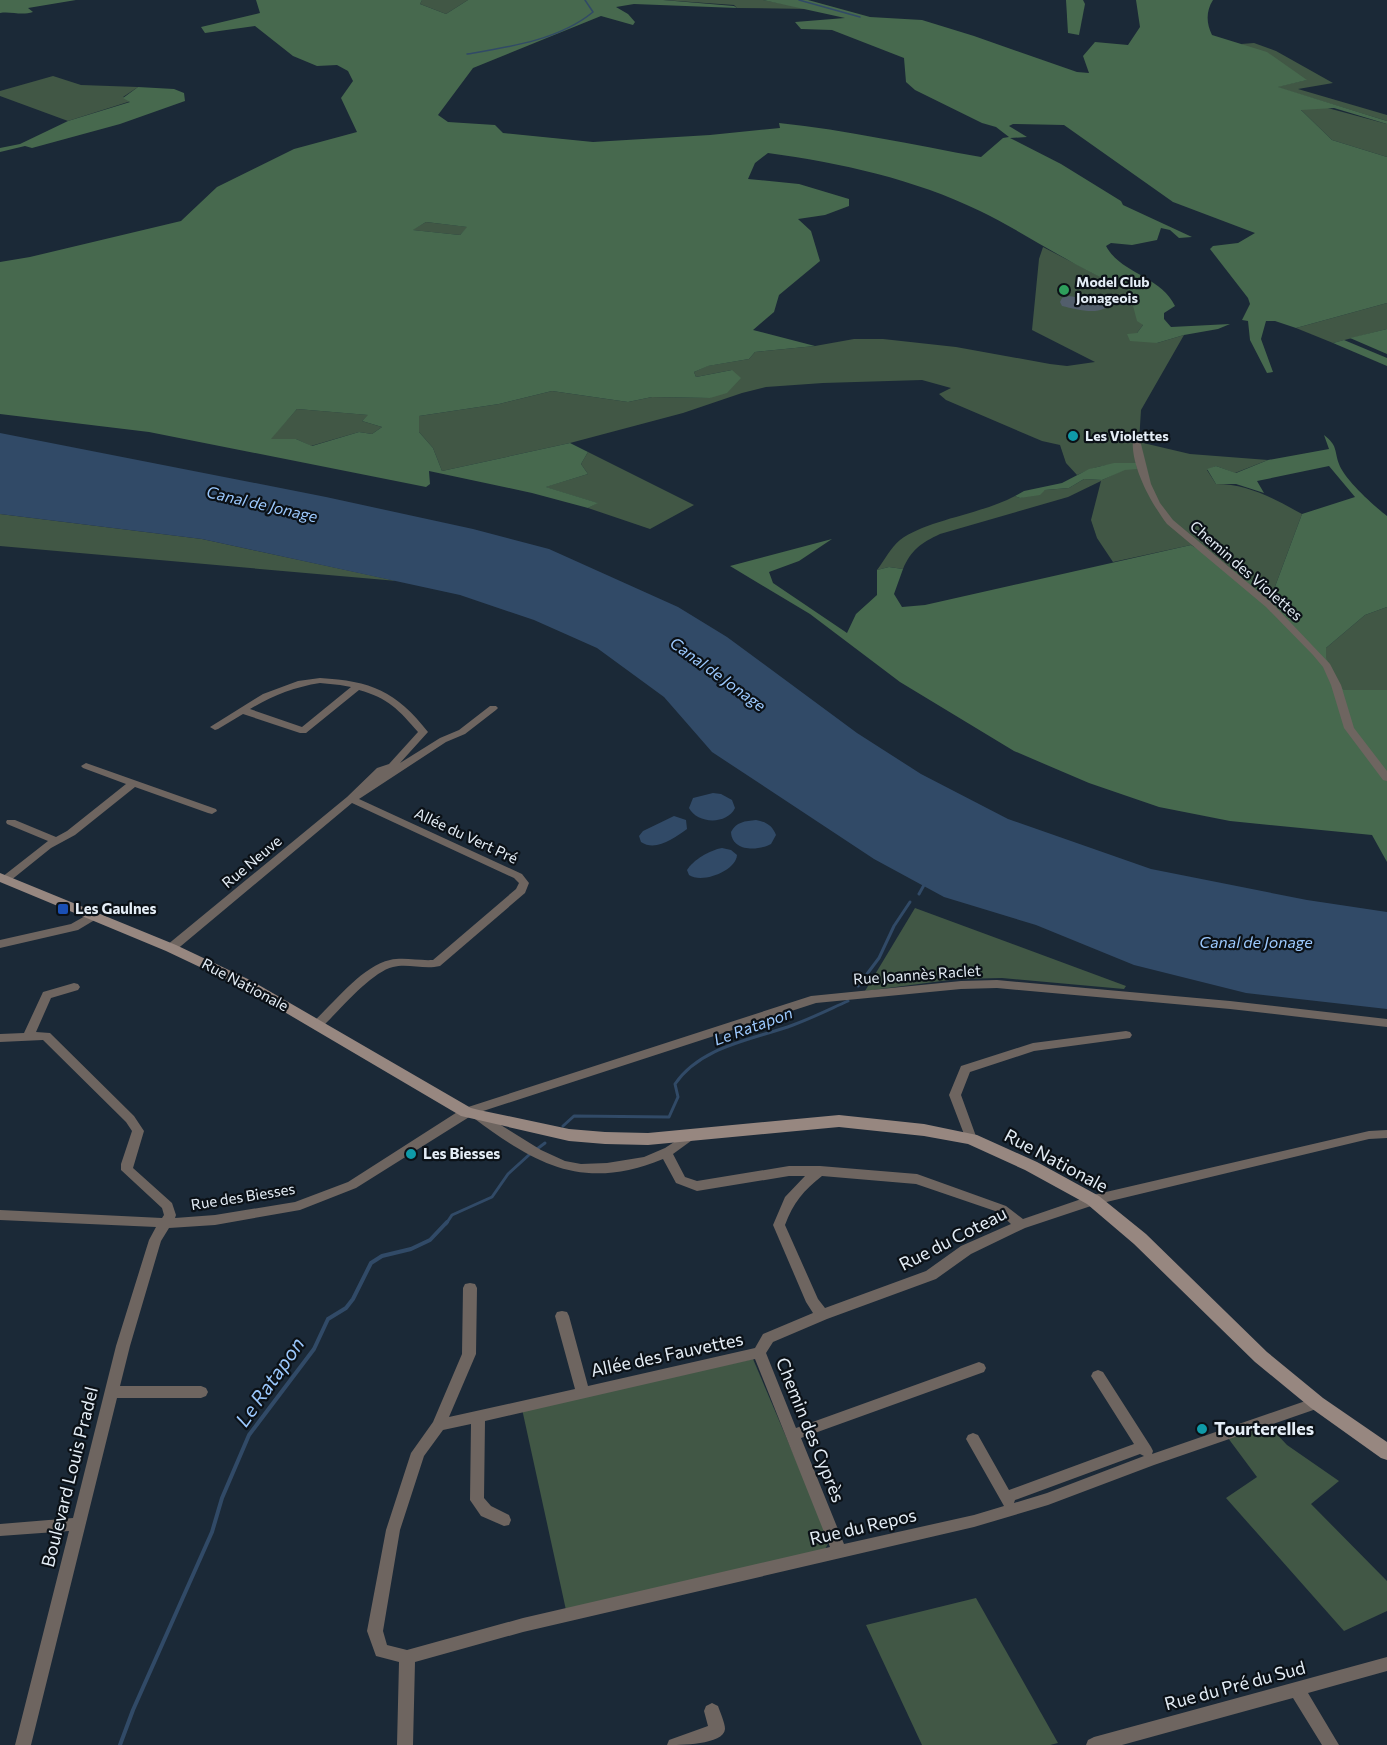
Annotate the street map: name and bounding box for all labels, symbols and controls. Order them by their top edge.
place label: Model Club Jonageois [1076,273,1149,306]
marker: Model Club Jonageois [1057,283,1071,297]
place label: Les Violettes [1085,427,1169,444]
marker: Les Violettes [1066,429,1080,443]
water label: Canal de Jonage [205,481,320,526]
street label: Chemin des Violettes [1187,517,1307,624]
water label: Canal de Jonage [667,633,770,715]
street label: Allée du Vert Pré [412,803,521,867]
street label: Rue Neuve [218,831,285,891]
place label: Les Gaulnes [75,899,157,917]
marker: Les Gaulnes [56,902,70,916]
water label: Canal de Jonage [1199,932,1313,951]
street label: Rue Nationale [199,954,292,1015]
street label: Rue Joannès Raclet [852,961,981,987]
water label: Le Ratapon [711,1002,795,1049]
street label: Rue Nationale [1001,1124,1112,1197]
place label: Les Biesses [423,1144,500,1162]
marker: Les Biesses [404,1147,418,1161]
street label: Rue des Biesses [189,1179,296,1213]
street label: Rue du Coteau [895,1202,1010,1275]
street label: Allée des Fauvettes [588,1327,745,1381]
water label: Le Ratapon [230,1332,309,1431]
street label: Chemin des Cyprès [772,1354,850,1505]
street label: Boulevard Louis Pradel [36,1384,102,1569]
place label: Tourterelles [1214,1417,1314,1439]
marker: Tourterelles [1195,1422,1209,1436]
street label: Rue du Repos [807,1503,918,1549]
street label: Rue du Pré du Sud [1162,1656,1308,1714]

